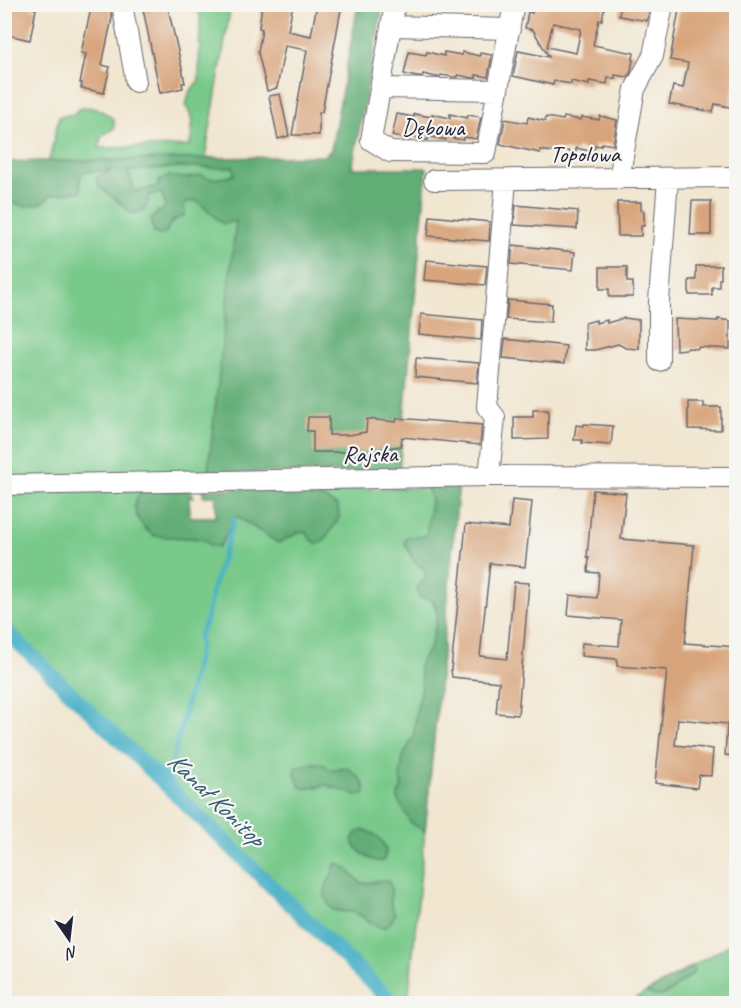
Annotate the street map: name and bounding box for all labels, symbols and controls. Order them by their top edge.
street label: Dębowa [402,112,466,142]
street label: Topolowa [550,139,622,169]
street label: Rajska [342,439,399,469]
water label: Kanał Konitop [160,745,274,856]
north arrow [39,909,99,969]
text: N [62,942,80,964]

